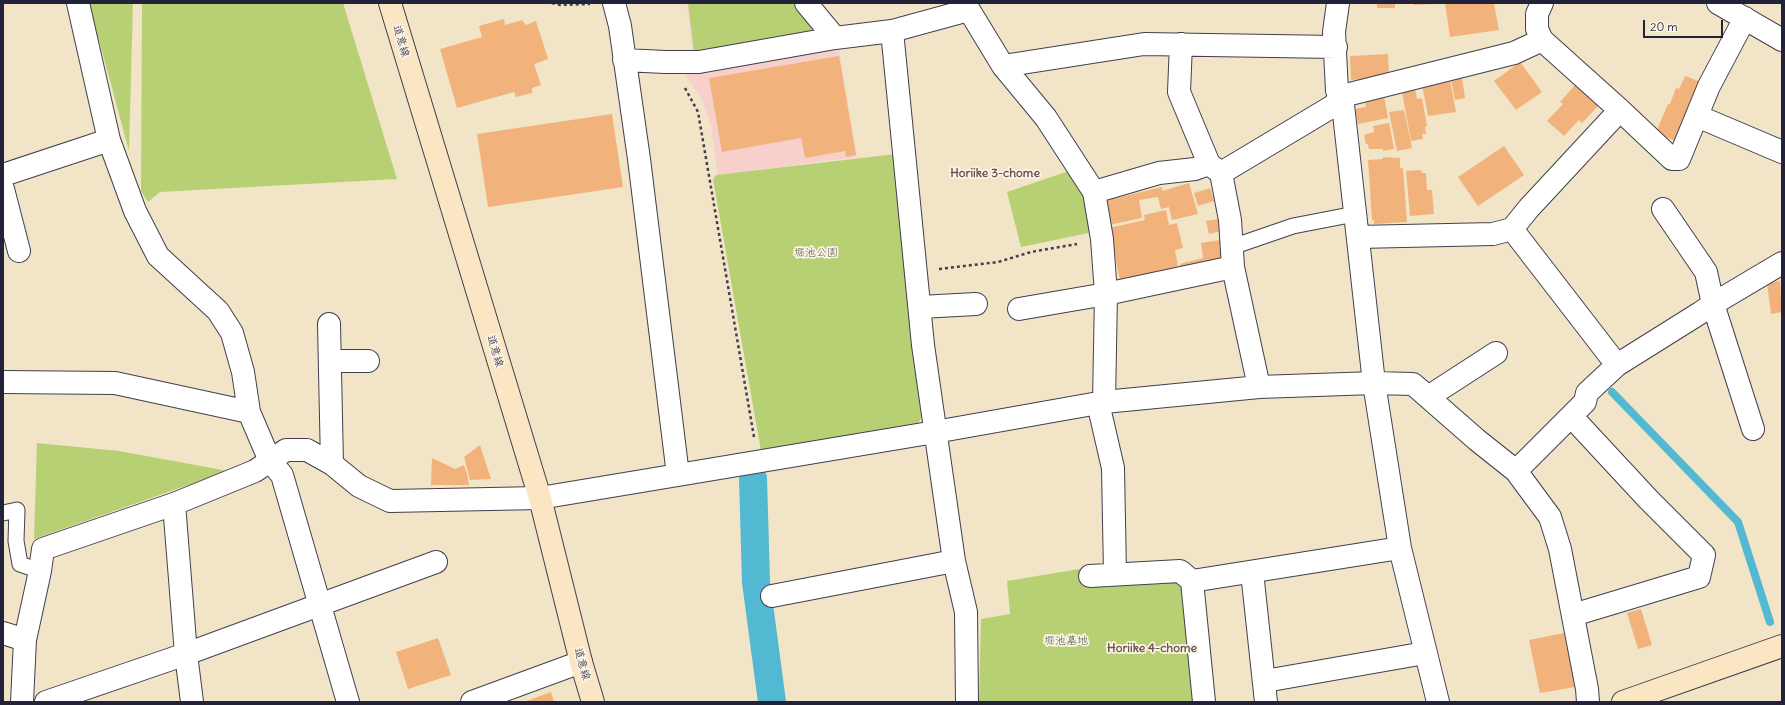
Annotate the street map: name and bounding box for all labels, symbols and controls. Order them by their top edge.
scale bar [1645,12,1725,38]
text: 20 m [1650,19,1678,34]
street label: 道意線 [390,23,412,59]
district label: Horiike 3-chome [950,167,1040,181]
park label: 堀池公園 [794,246,838,260]
street label: 道意線 [484,333,506,369]
park label: 堀池墓地 [1044,634,1088,648]
district label: Horiike 4-chome [1107,642,1197,656]
street label: 道意線 [571,646,593,682]

